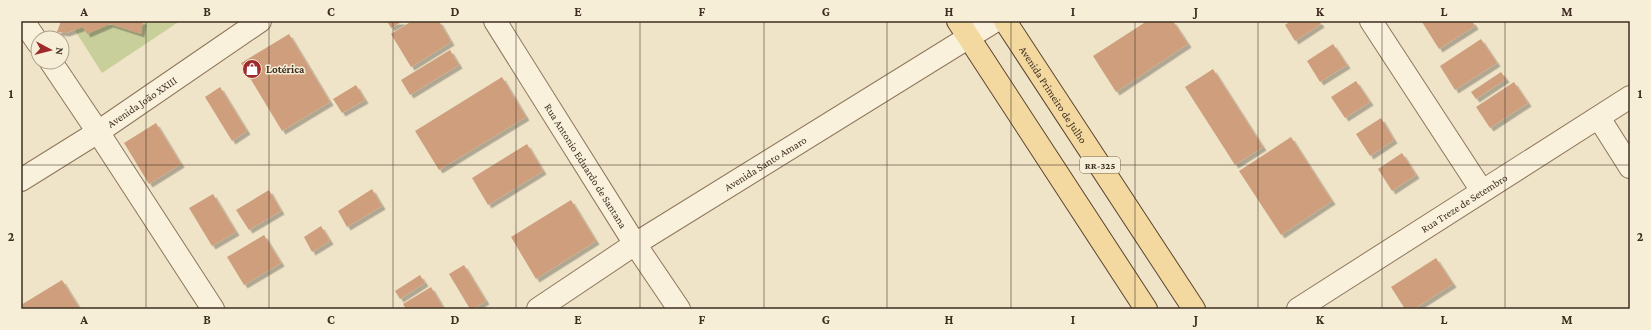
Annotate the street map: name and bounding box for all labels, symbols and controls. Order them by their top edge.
text: A [79,4,88,19]
text: B [203,4,211,19]
text: C [327,4,335,19]
text: D [451,4,460,19]
text: E [574,4,582,19]
text: F [699,4,706,19]
text: G [822,4,830,19]
text: H [945,4,954,19]
text: I [1071,4,1075,19]
text: J [1192,4,1198,19]
text: K [1316,4,1325,19]
text: L [1441,4,1448,19]
text: M [1561,4,1573,19]
north arrow [30,30,70,70]
street label: Avenida Primeiro de Julho [1017,44,1090,146]
text: N [53,47,66,56]
shop icon: Lotérica [241,58,263,80]
place label: Lotérica [266,63,305,75]
street label: Avenida João XXIII [105,74,179,130]
text: 1 [9,86,14,101]
text: 1 [1638,86,1643,101]
street label: Rua Antonio Eduardo de Santana [542,101,630,230]
street label: Avenida Santo Amaro [722,133,809,193]
road number: RR-325 [1080,157,1120,173]
street label: Rua Treze de Setembro [1419,171,1510,235]
text: 2 [8,229,15,244]
text: 2 [1637,229,1644,244]
text: A [79,312,88,327]
text: B [203,312,211,327]
text: C [327,312,335,327]
text: D [451,312,460,327]
text: E [574,312,582,327]
text: F [699,312,706,327]
text: G [822,312,830,327]
text: H [945,312,954,327]
text: I [1071,312,1075,327]
text: J [1192,312,1198,327]
text: K [1316,312,1325,327]
text: L [1441,312,1448,327]
text: M [1561,312,1573,327]

